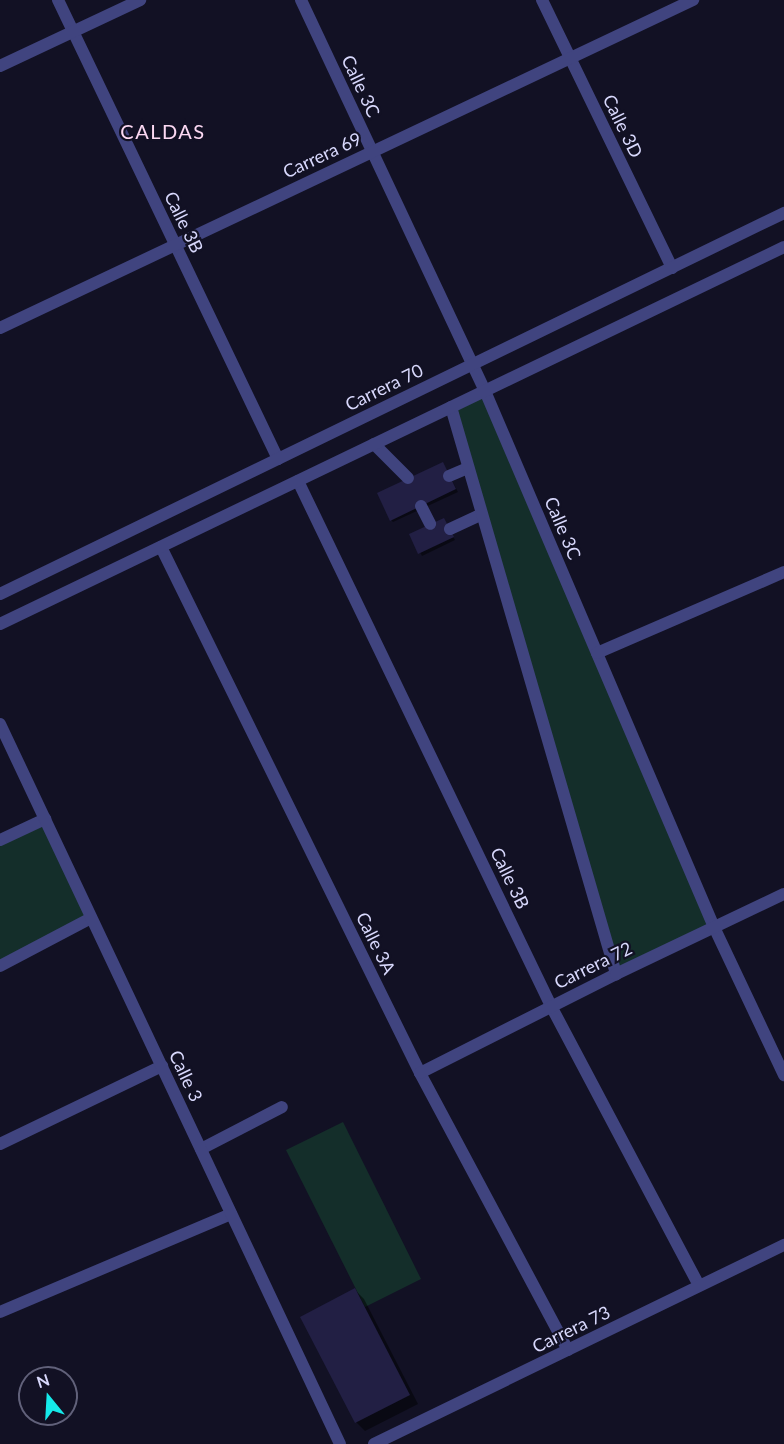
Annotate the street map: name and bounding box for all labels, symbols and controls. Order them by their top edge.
street label: Calle 3C [337,52,385,120]
street label: Calle 3D [598,91,648,161]
district label: CALDAS [120,119,206,143]
street label: Carrera 69 [279,127,365,183]
street label: Calle 3B [160,188,208,256]
street label: Carrera 70 [341,359,427,415]
street label: Calle 3C [540,493,586,563]
street label: Calle 3B [486,844,534,912]
street label: Calle 3A [352,909,400,977]
street label: Carrera 72 [550,937,636,993]
street label: Calle 3 [165,1047,207,1105]
street label: Carrera 73 [528,1301,614,1357]
north arrow [18,1366,78,1426]
text: N [34,1369,52,1391]

